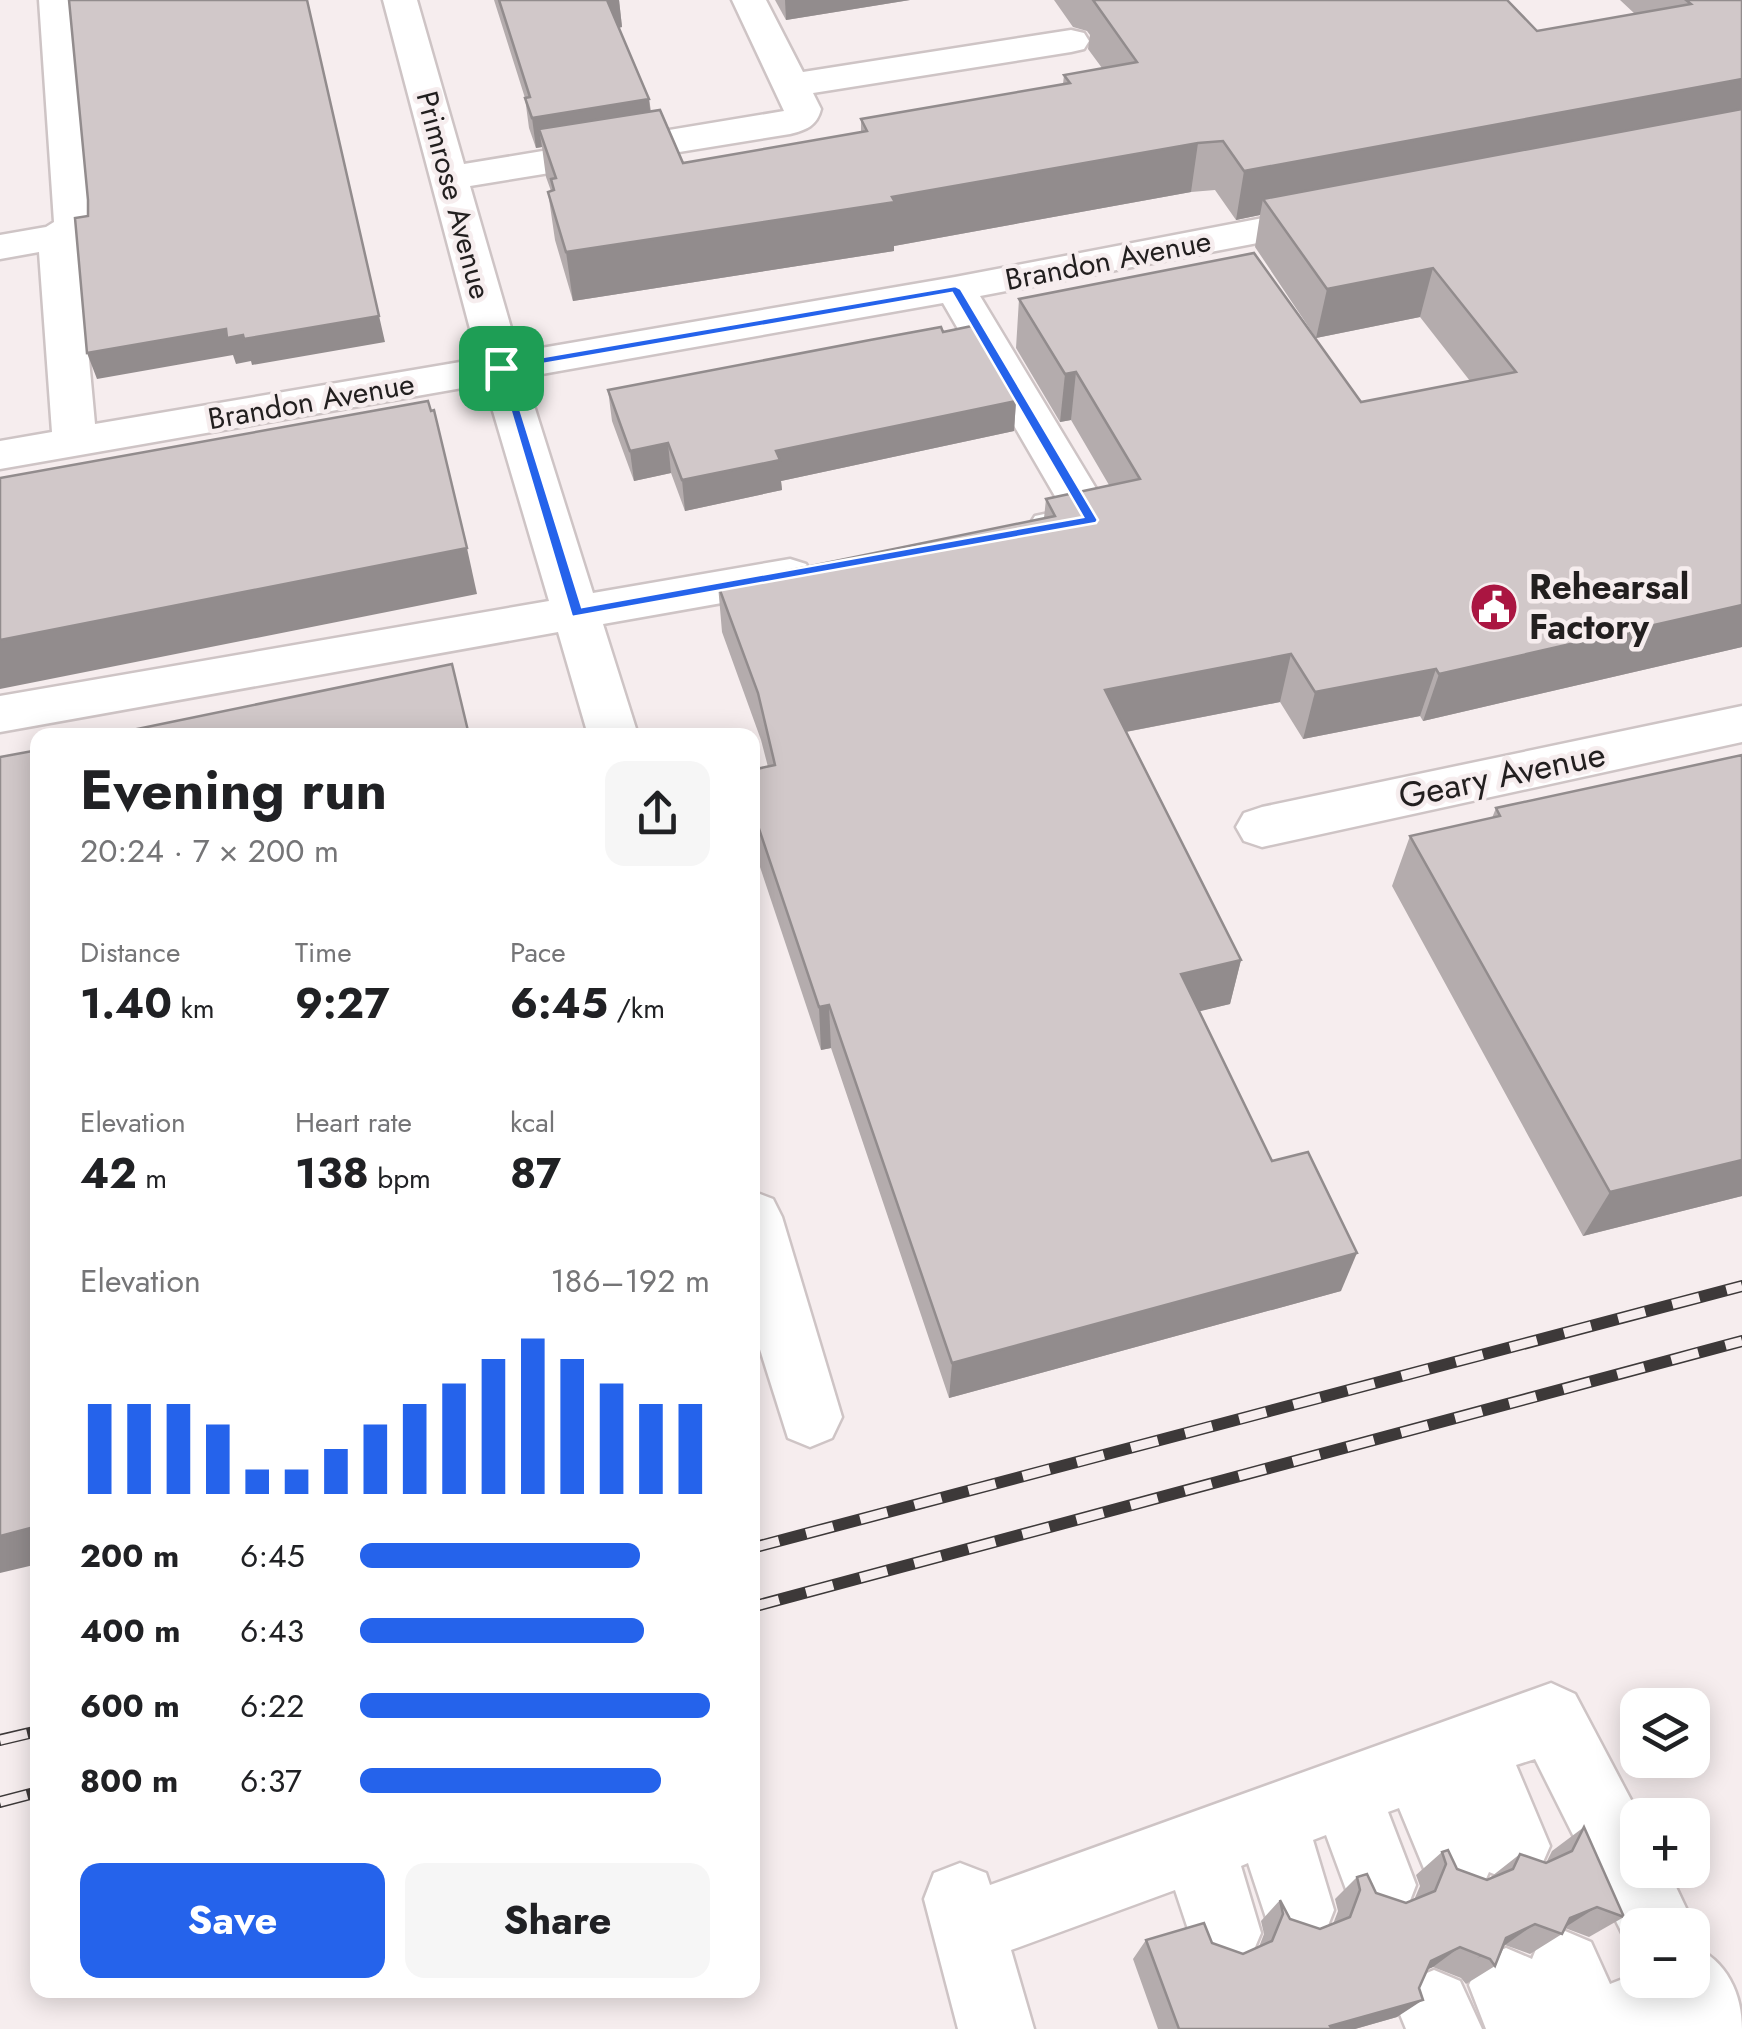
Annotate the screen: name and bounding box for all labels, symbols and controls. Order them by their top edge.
street label: Primrose Avenue [406,86,502,304]
street label: Brandon Avenue [1001,219,1215,301]
pin [459,326,544,411]
icon: arrive [474,341,529,396]
street label: Brandon Avenue [204,362,418,440]
place label: Rehearsal Factory [1529,562,1689,652]
public building icon: Rehearsal Factory [1468,581,1520,633]
street label: Geary Avenue [1394,729,1610,821]
text: Evening run [80,750,387,830]
button: share [605,761,710,866]
text: 20:24 · 7 × 200 m [80,828,339,874]
text: Distance [80,932,180,973]
text: Time [295,932,352,973]
text: Pace [510,932,566,973]
text: 1.40 [80,973,172,1034]
text: 9:27 [295,973,390,1034]
text: 6:45 [510,973,608,1034]
text: km [172,988,215,1029]
text: /km [608,988,665,1029]
text: Elevation [80,1102,186,1143]
text: Heart rate [295,1102,412,1143]
text: kcal [510,1102,555,1143]
text: 42 [80,1143,137,1204]
text: 138 [295,1143,369,1204]
text: 87 [510,1143,561,1204]
text: m [137,1158,167,1199]
text: bpm [369,1158,431,1199]
text: Elevation [80,1258,201,1304]
text: 186–192 m [550,1258,710,1304]
text: 200 m [80,1533,179,1579]
text: 6:45 [240,1533,305,1579]
text: 400 m [80,1608,181,1654]
text: 6:43 [240,1608,304,1654]
text: 600 m [80,1683,180,1729]
text: 6:22 [240,1683,304,1729]
map controls [1620,1688,1710,1998]
button: layers [1620,1688,1710,1778]
text: 800 m [80,1758,178,1804]
text: 6:37 [240,1758,302,1804]
button: + [1620,1798,1710,1888]
button: Save [80,1863,385,1978]
button: Share [405,1863,710,1978]
button: − [1620,1908,1710,1998]

